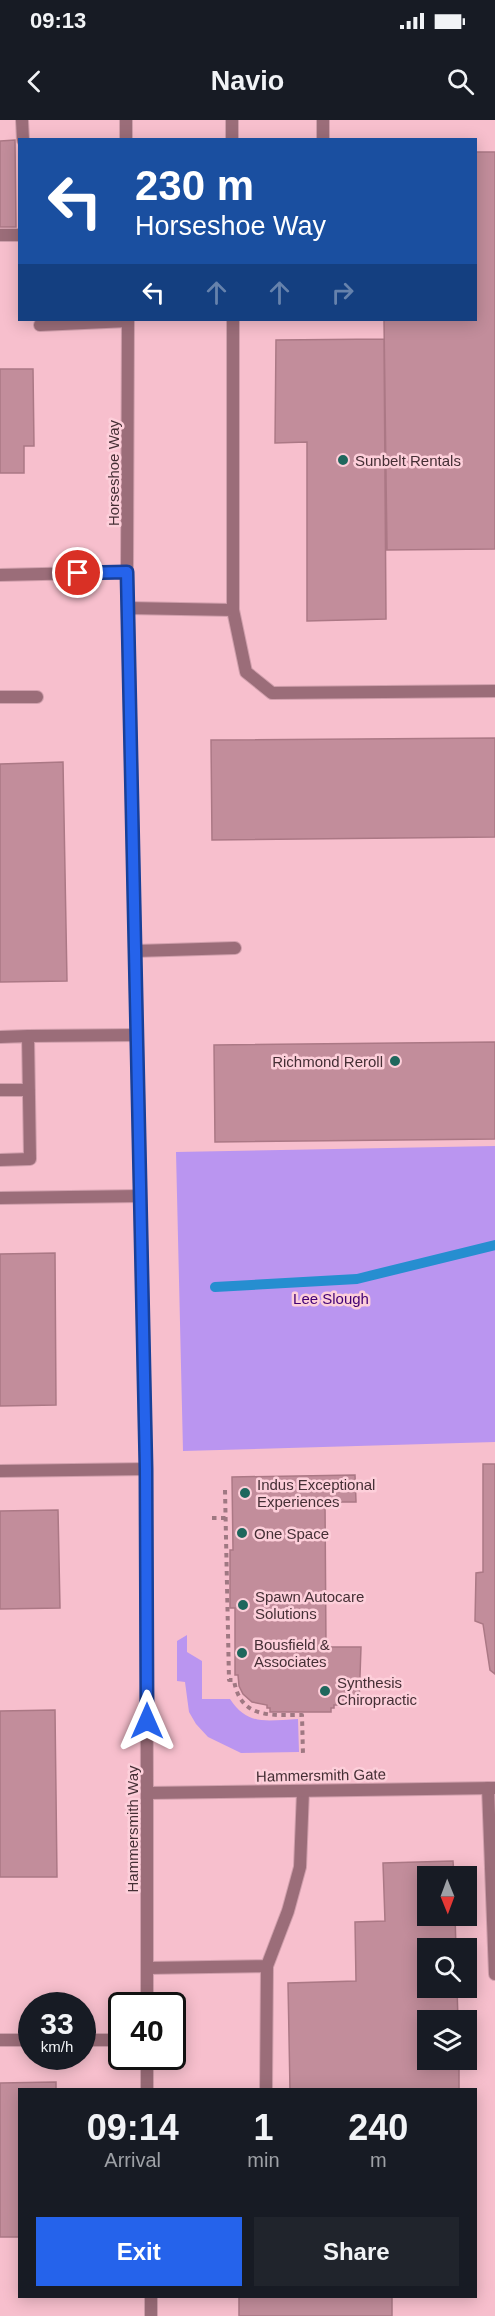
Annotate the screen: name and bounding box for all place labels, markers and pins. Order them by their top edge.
place label: Sunbelt Rentals [355,452,461,469]
marker: Sunbelt Rentals [336,453,350,467]
pin [52,547,103,598]
place label: Richmond Reroll [272,1053,383,1070]
marker: Richmond Reroll [388,1054,402,1068]
place label: Indus Exceptional Experiences [257,1476,375,1510]
marker: Indus Exceptional Experiences [238,1486,252,1500]
place label: One Space [254,1525,329,1542]
marker: One Space [235,1526,249,1540]
place label: Spawn Autocare Solutions [255,1588,364,1622]
marker: Spawn Autocare Solutions [236,1598,250,1612]
place label: Bousfield & Associates [254,1636,330,1670]
marker: Bousfield & Associates [235,1646,249,1660]
place label: Synthesis Chiropractic [337,1674,418,1708]
marker: Synthesis Chiropractic [318,1684,332,1698]

